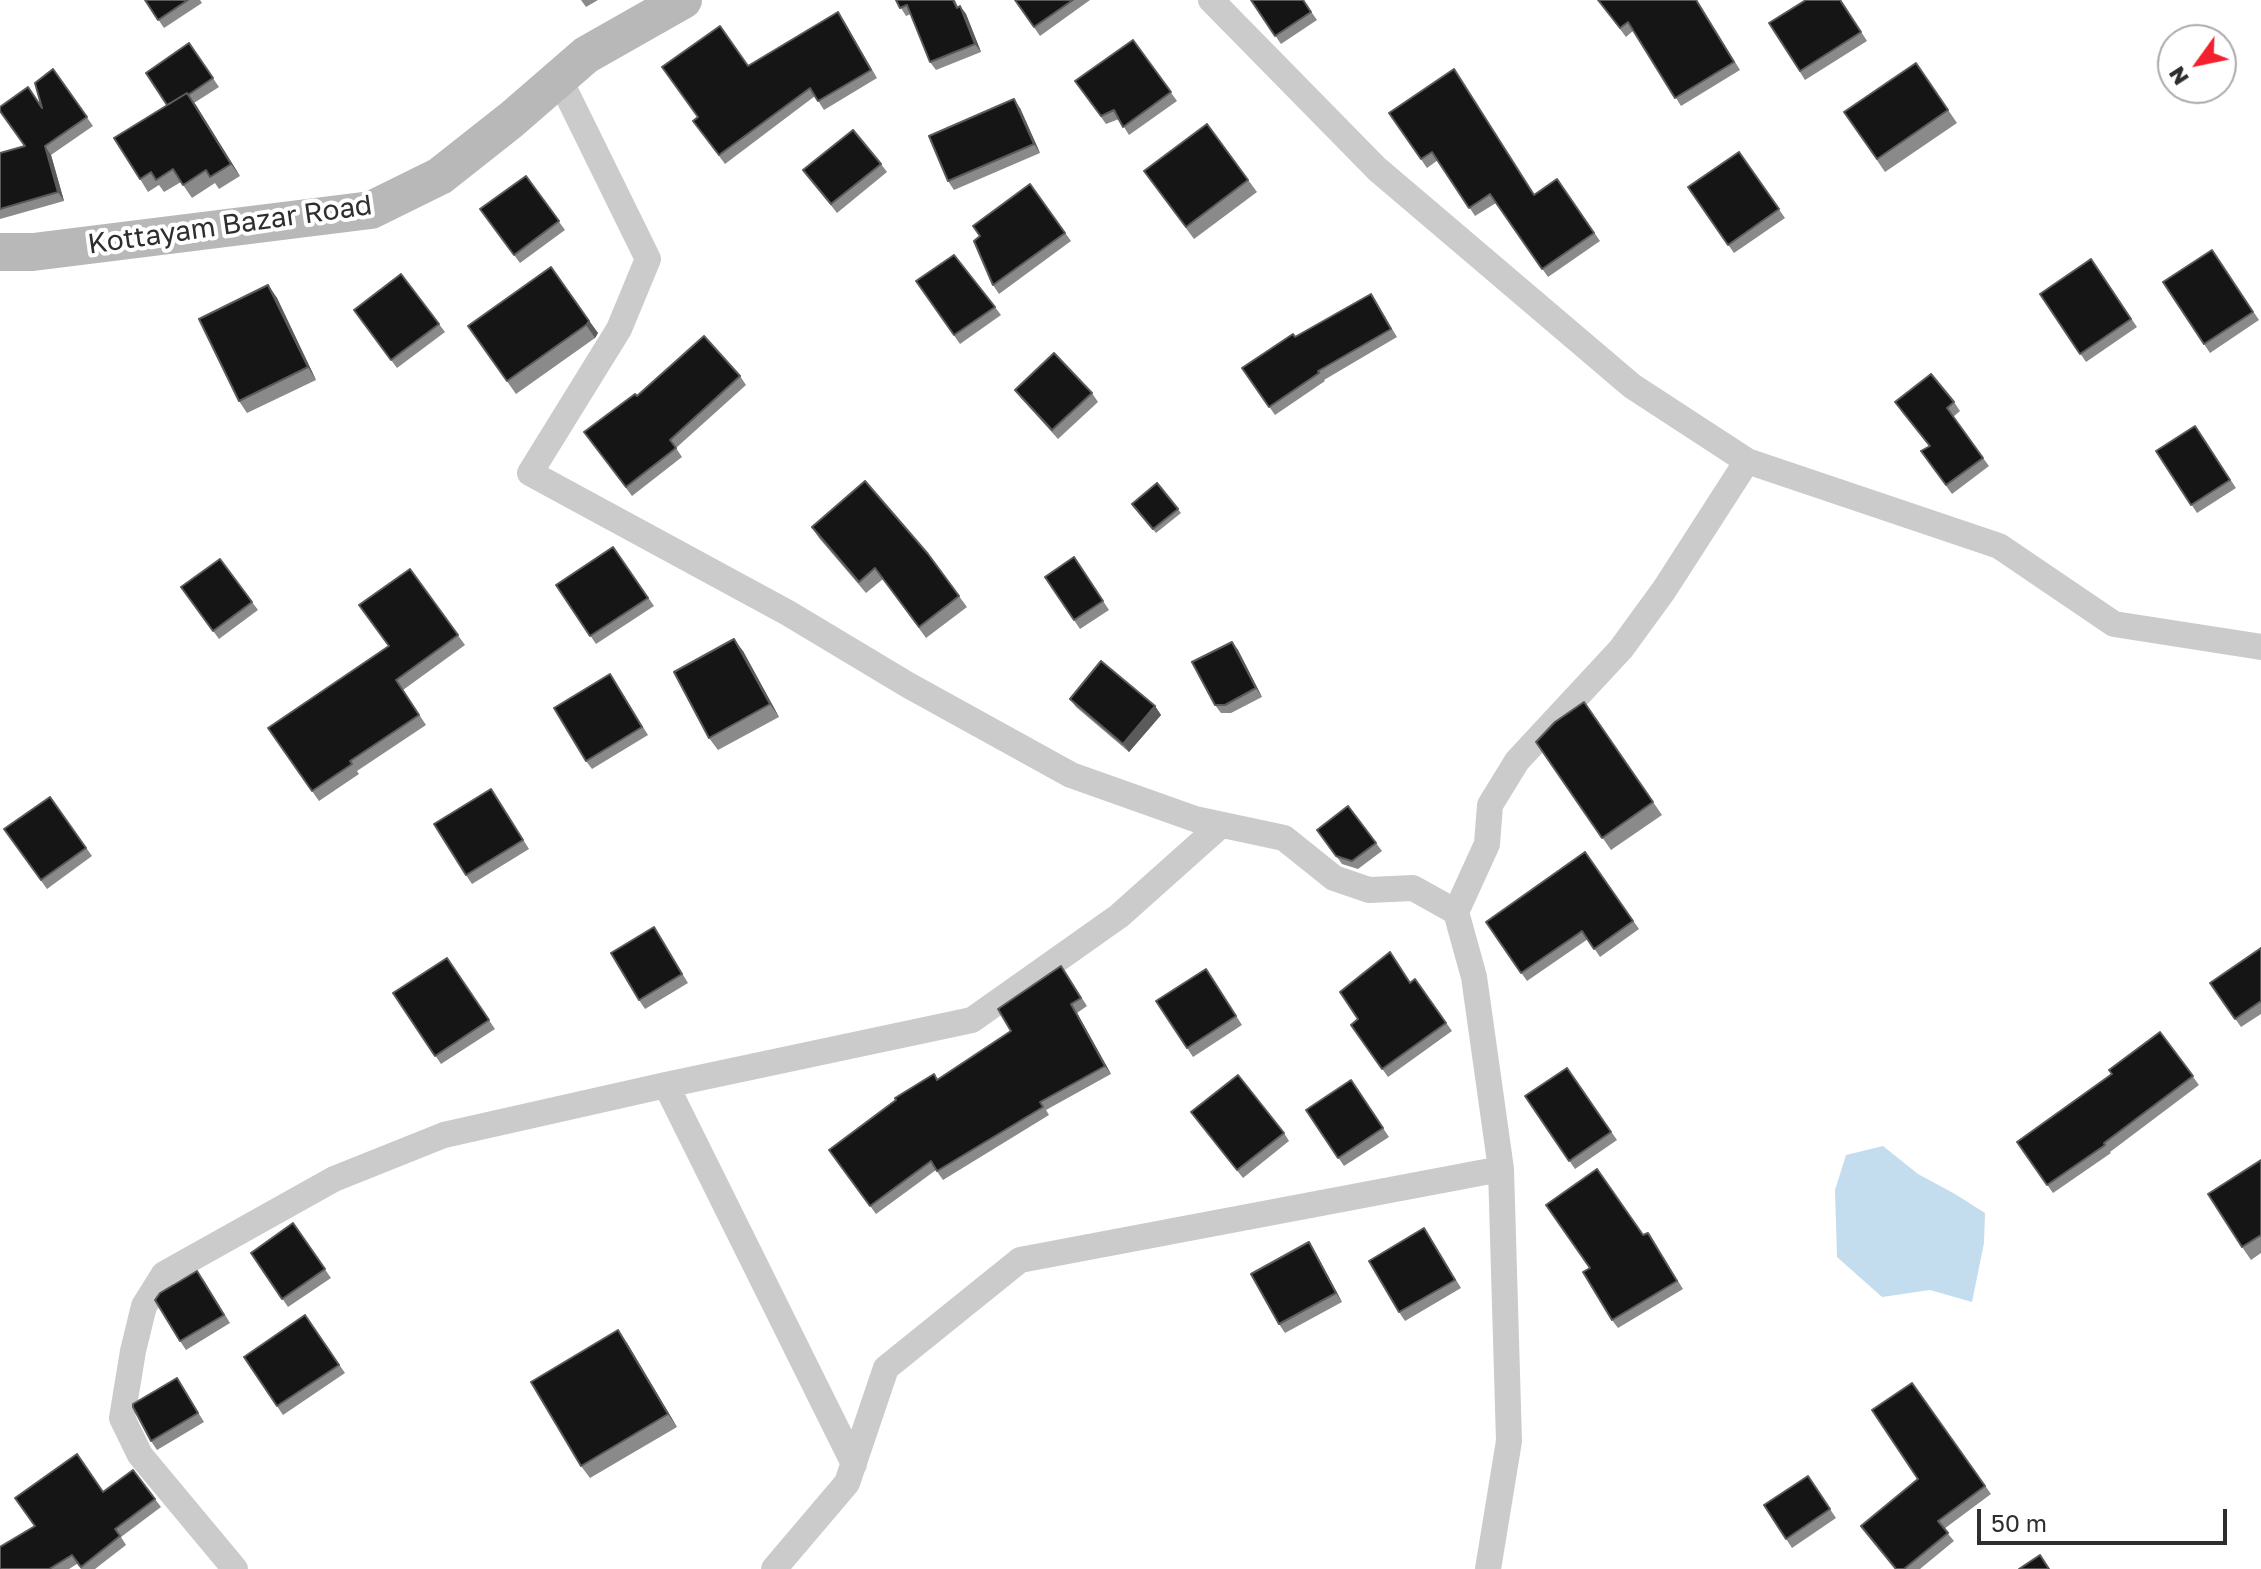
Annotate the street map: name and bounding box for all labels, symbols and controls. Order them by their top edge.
north arrow [2157,24,2237,104]
text: N [2162,62,2194,91]
street label: Kottayam Bazar Road [86,188,374,262]
scale bar [1981,1493,2231,1543]
text: 50 m [1991,1508,2047,1537]

